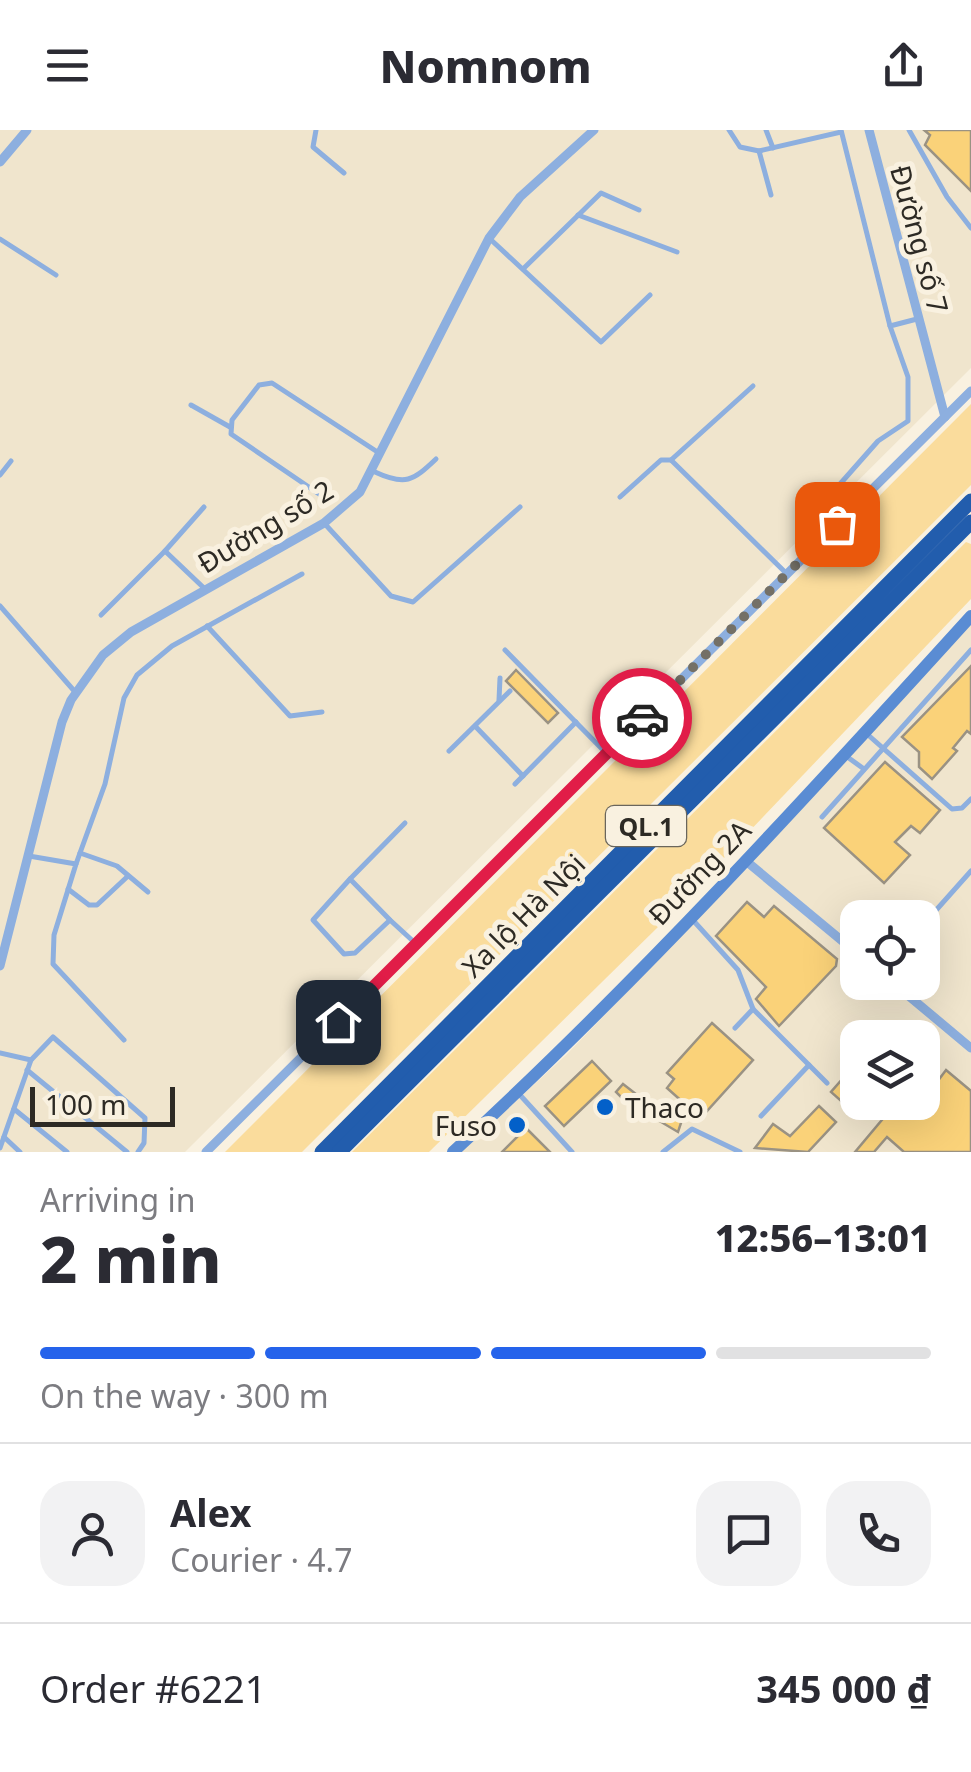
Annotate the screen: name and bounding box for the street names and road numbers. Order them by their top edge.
street label: Đường số 7 [882,161,958,317]
street label: Đường số 2 [190,471,340,581]
road number: QL.1 [606,806,686,846]
street label: Đường 2A [639,811,759,933]
street label: Xa lộ Hà Nội [453,845,593,985]

